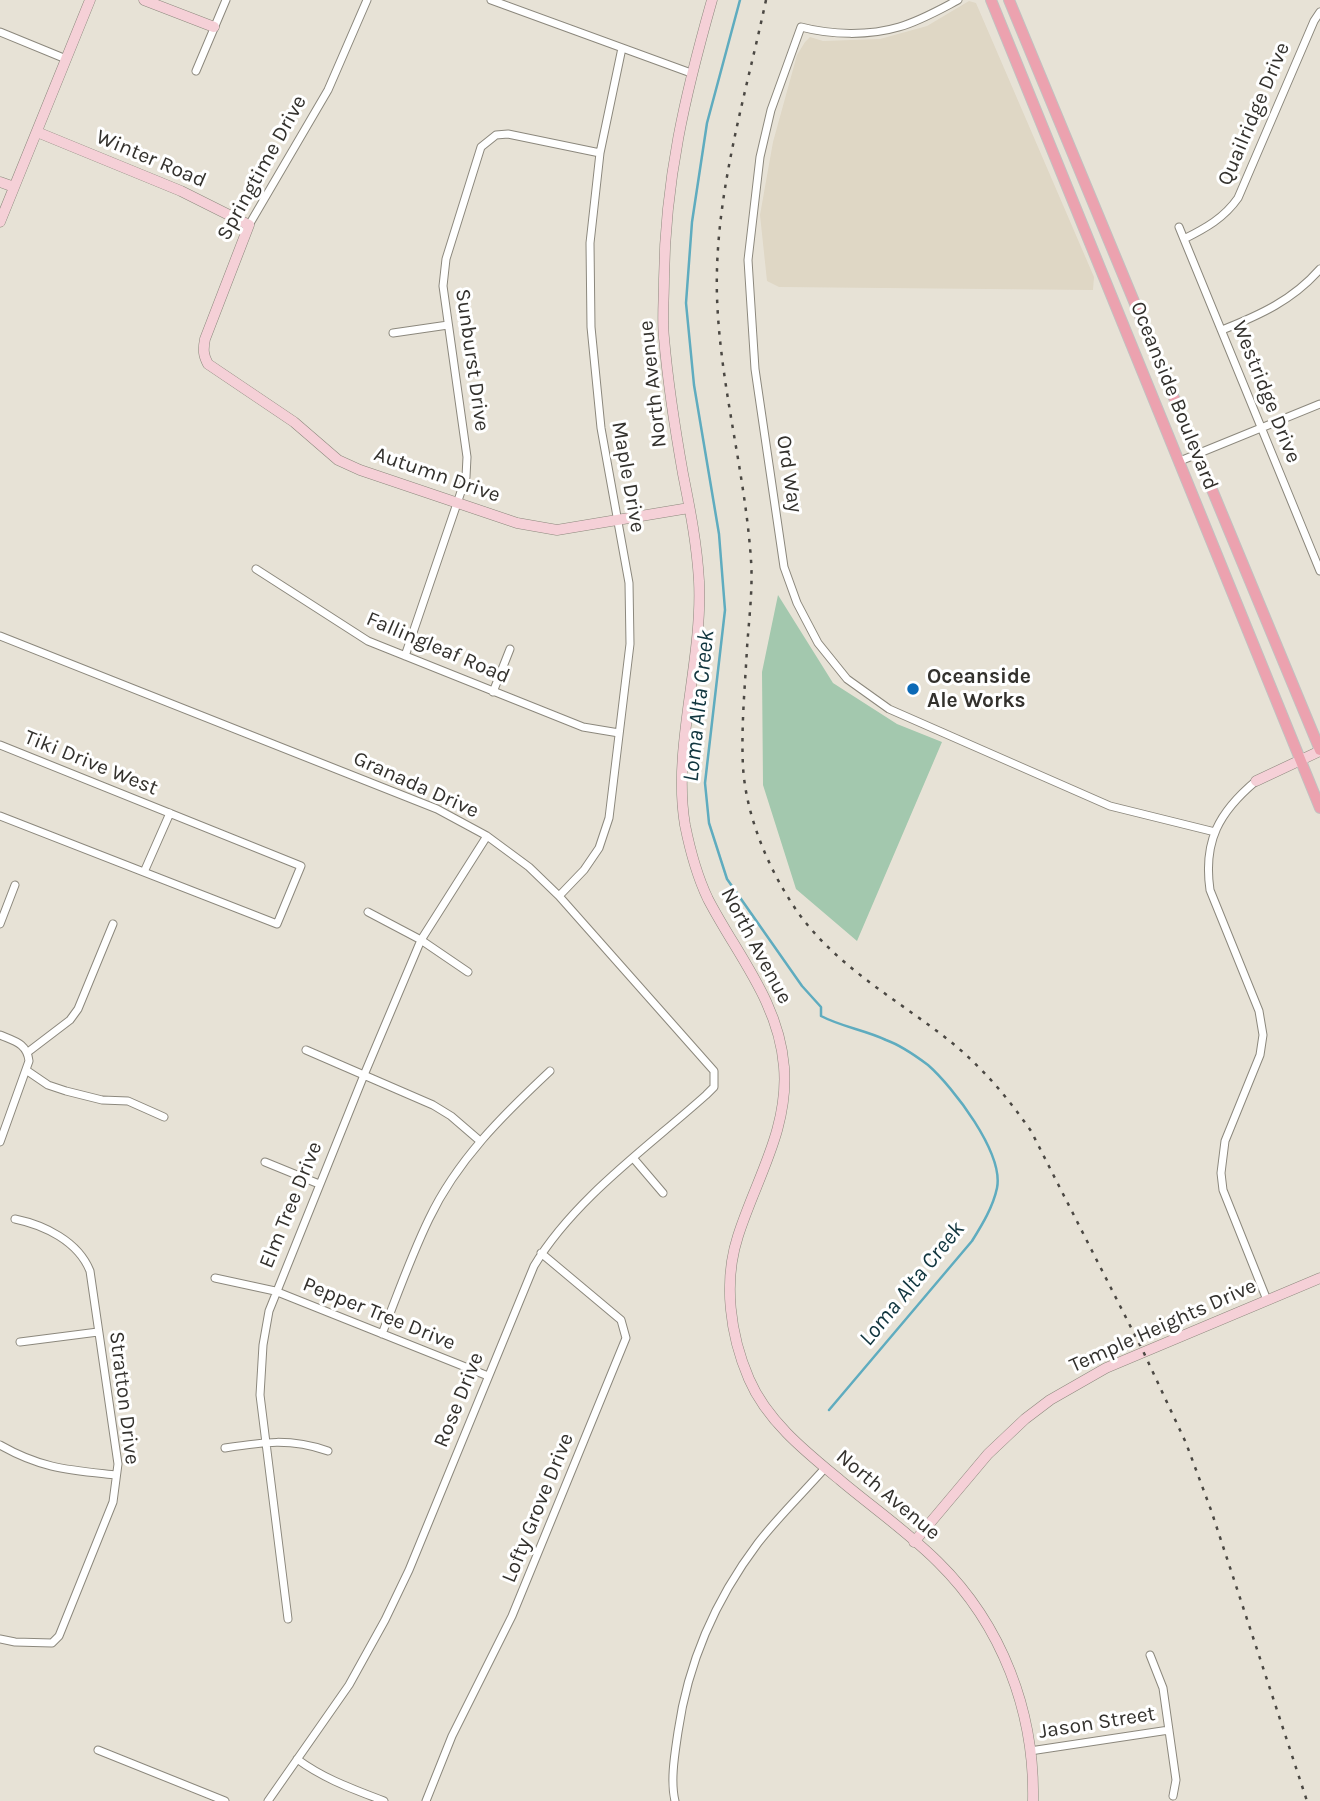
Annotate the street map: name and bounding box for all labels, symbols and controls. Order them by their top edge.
street label: Quailridge Drive [1212,39,1296,189]
street label: Springtime Drive [212,91,312,245]
street label: Winter Road [92,124,210,194]
street label: Sunburst Drive [450,287,494,433]
street label: Oceanside Boulevard [1125,298,1223,494]
street label: Westridge Drive [1226,317,1306,467]
street label: North Avenue [634,319,672,449]
street label: Maple Drive [606,420,650,534]
street label: Ord Way [770,434,808,514]
street label: Autumn Drive [371,442,503,508]
street label: Fallingleaf Road [362,606,514,690]
water label: Loma Alta Creek [677,629,721,783]
place label: Oceanside Ale Works [927,664,1031,714]
marker: Oceanside Ale Works [905,681,921,697]
street label: Tiki Drive West [21,725,161,801]
street label: Granada Drive [349,746,483,824]
street label: North Avenue [715,884,797,1008]
street label: Elm Tree Drive [254,1138,328,1272]
water label: Loma Alta Creek [853,1216,971,1352]
street label: Pepper Tree Drive [299,1272,459,1356]
street label: Temple Heights Drive [1066,1273,1260,1379]
street label: Stratton Drive [103,1330,145,1466]
street label: Rose Drive [429,1349,489,1451]
street label: Lofty Grove Drive [497,1430,579,1586]
street label: North Avenue [831,1444,945,1546]
street label: Jason Street [1037,1701,1157,1745]

